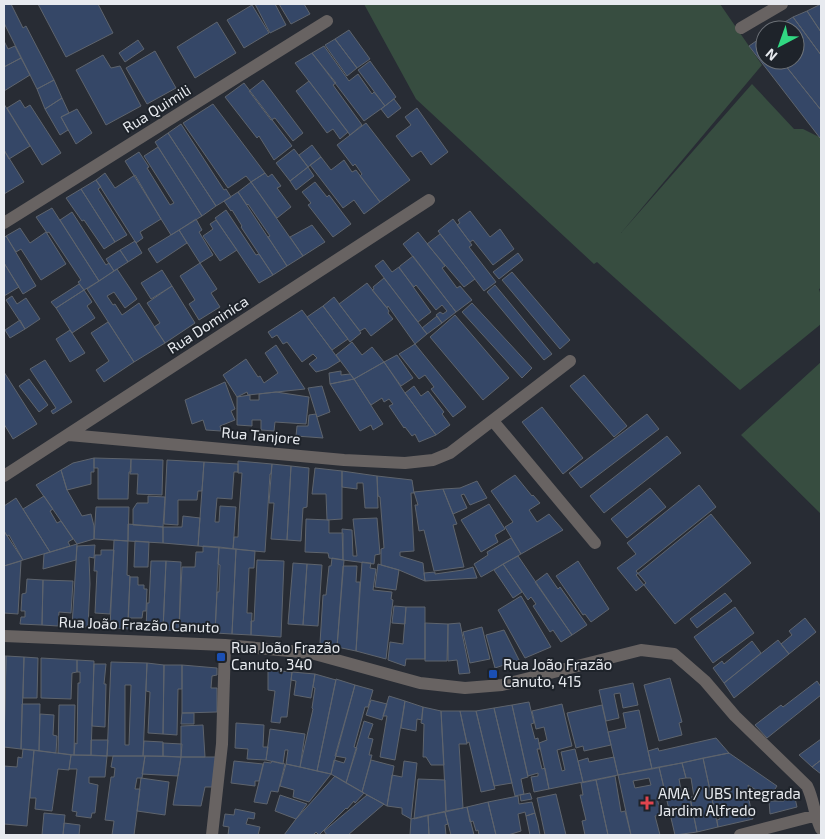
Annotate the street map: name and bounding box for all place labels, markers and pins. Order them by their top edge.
place label: Rua João Frazão Canuto, 340 [231,638,340,673]
marker: Rua João Frazão Canuto, 340 [215,651,227,663]
place label: Rua João Frazão Canuto, 415 [503,655,612,690]
marker: Rua João Frazão Canuto, 415 [487,668,499,680]
place label: AMA / UBS Integrada Jardim Alfredo [658,784,801,819]
marker: AMA / UBS Integrada Jardim Alfredo [640,796,654,810]

